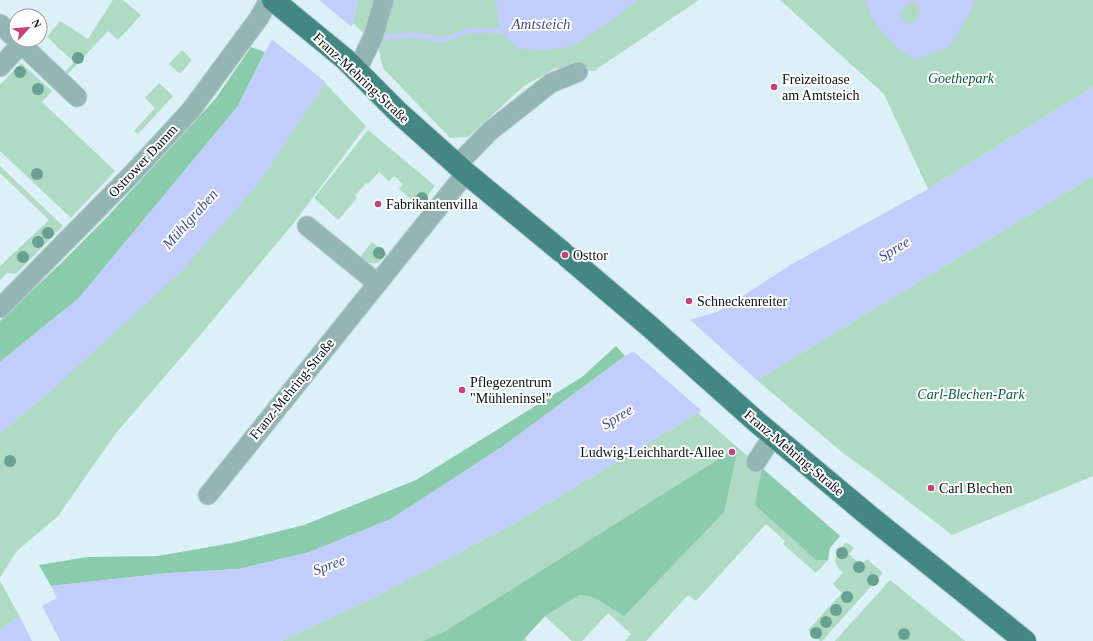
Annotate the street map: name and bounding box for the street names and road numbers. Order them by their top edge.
street label: Franz-Mehring-Straße [310,30,412,126]
street label: Ostrower Damm [106,122,181,200]
street label: Franz-Mehring-Straße [247,336,337,442]
street label: Franz-Mehring-Straße [741,407,847,499]

